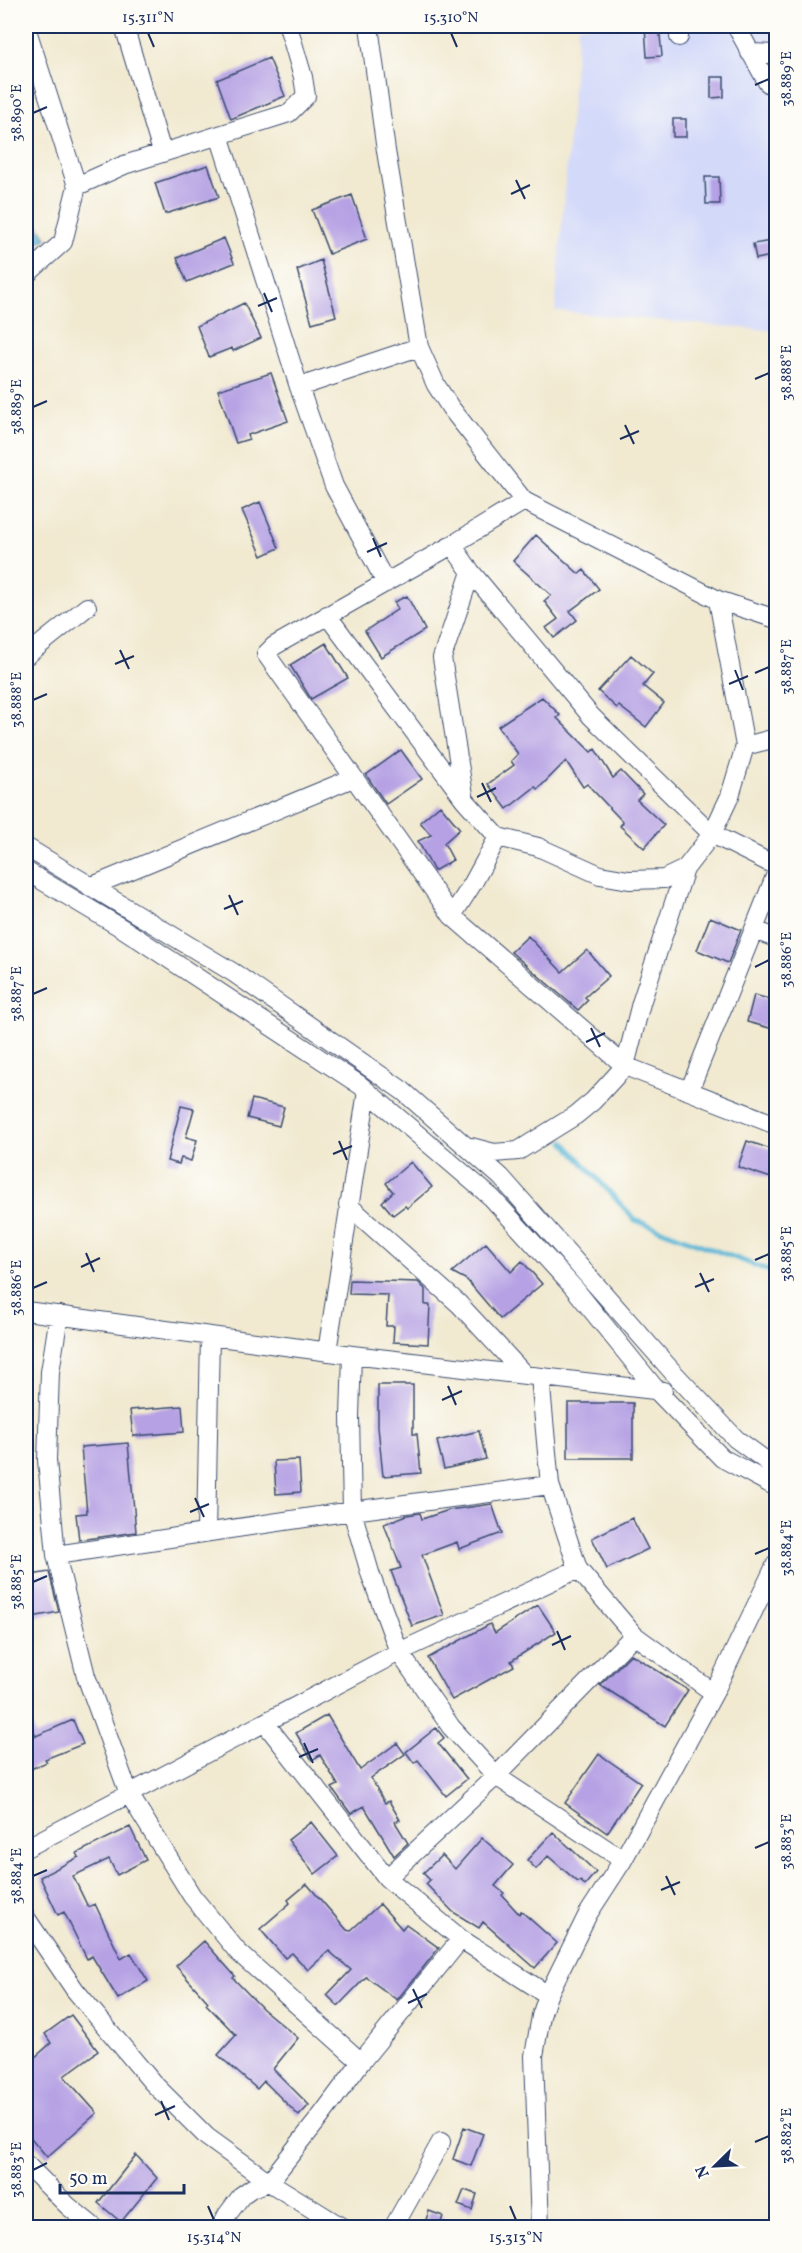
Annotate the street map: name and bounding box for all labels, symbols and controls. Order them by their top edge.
text: 15.311°N [122,8,174,29]
text: 15.310°N [424,8,478,29]
text: 38.889°E [777,51,798,107]
text: 38.890°E [7,84,28,142]
text: 38.888°E [777,345,798,401]
text: 38.889°E [7,379,28,435]
text: 38.887°E [777,639,798,695]
text: 38.888°E [7,672,28,728]
text: 38.886°E [777,932,798,988]
text: 38.887°E [7,966,28,1022]
text: 38.885°E [777,1226,798,1282]
text: 38.886°E [7,1260,28,1316]
text: 38.884°E [777,1520,798,1576]
text: 38.885°E [7,1554,28,1610]
text: 38.883°E [777,1814,798,1870]
text: 38.884°E [7,1848,28,1904]
text: 38.882°E [777,2108,798,2164]
north arrow [685,2136,745,2196]
text: 38.883°E [7,2142,28,2198]
scale bar [60,2157,184,2195]
text: N [691,2161,716,2181]
text: 50 m [69,2167,108,2192]
text: 15.314°N [187,2228,241,2249]
text: 15.313°N [489,2228,543,2249]

